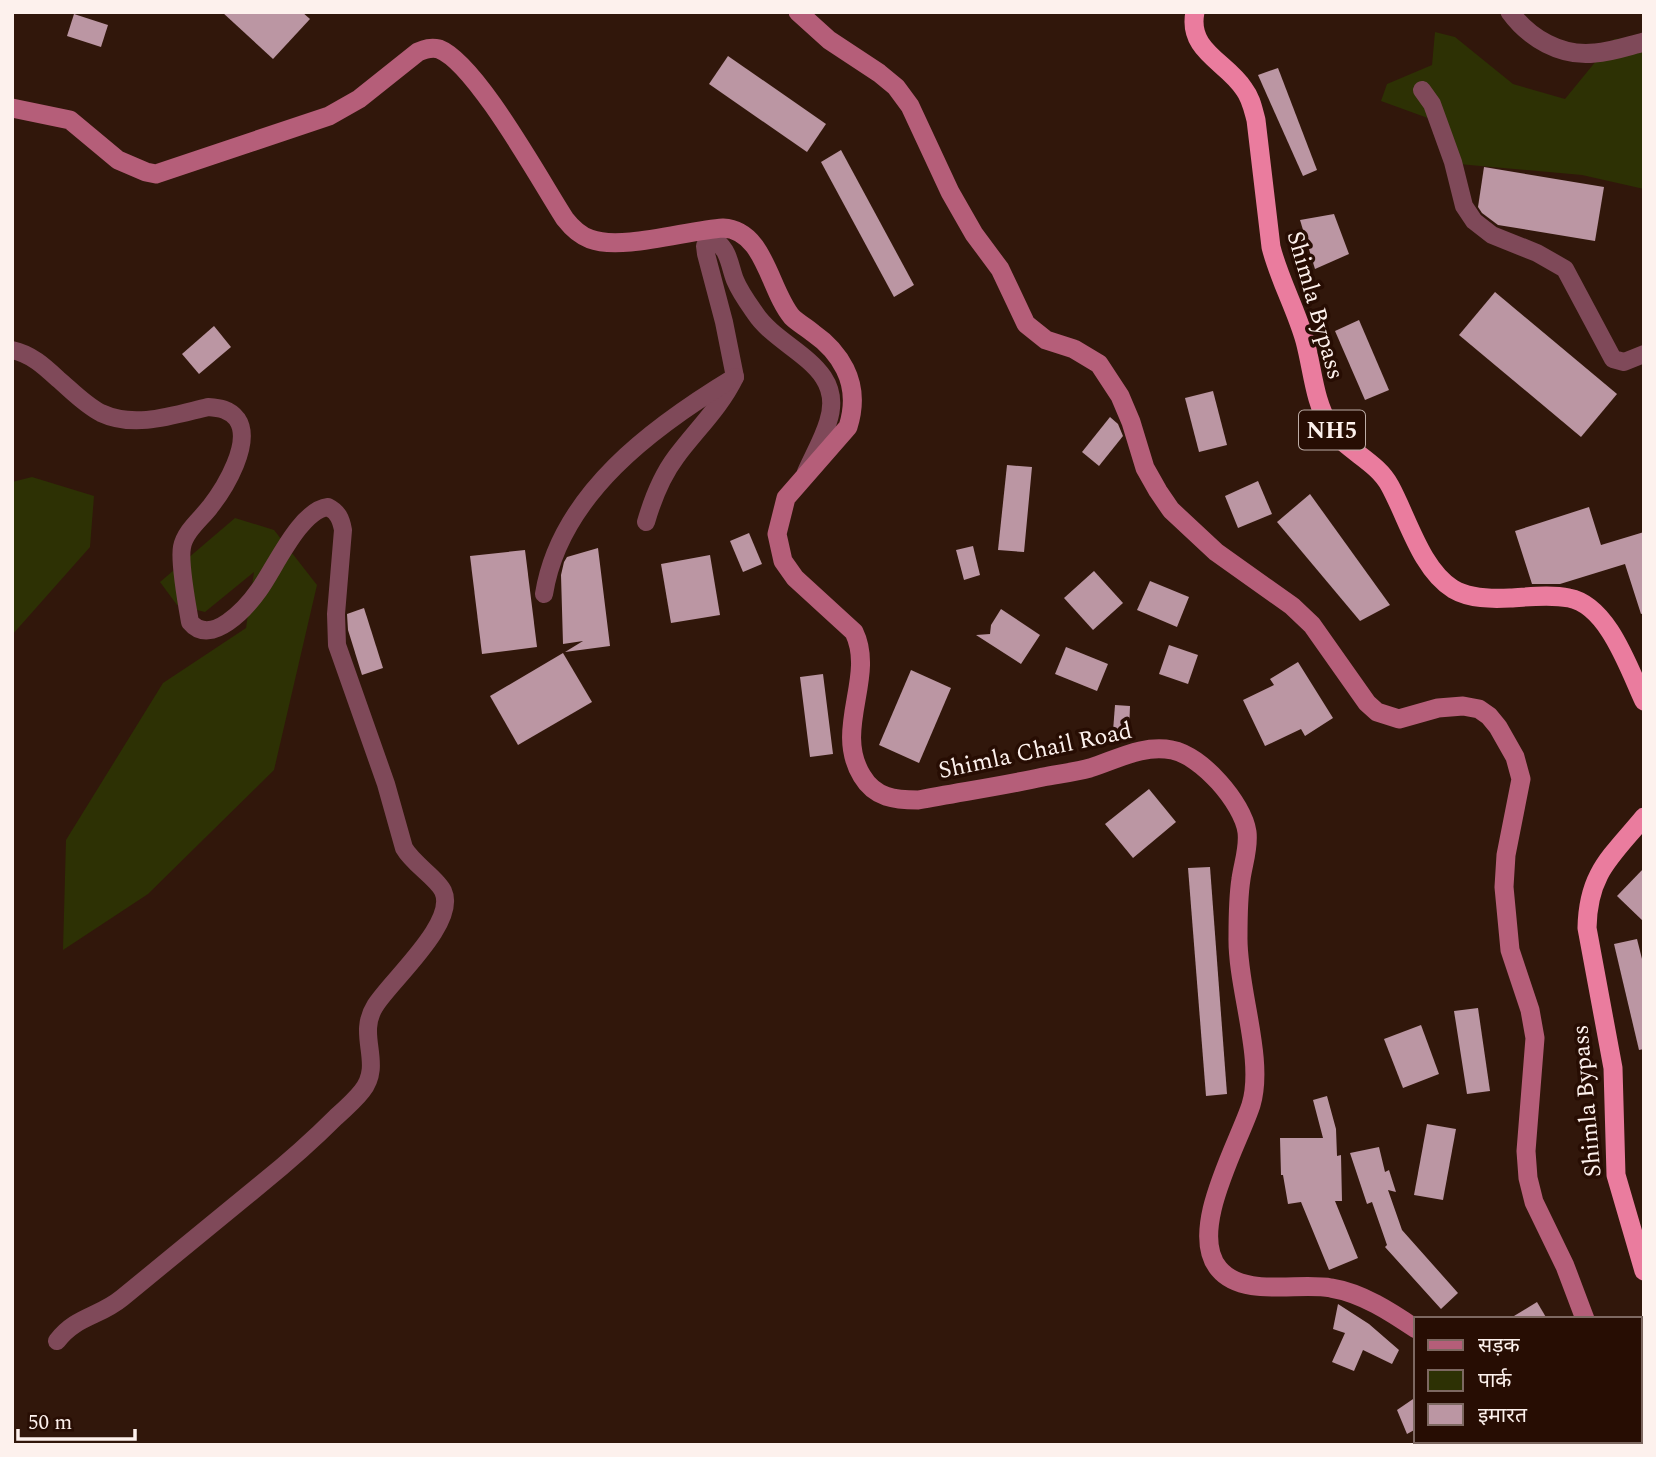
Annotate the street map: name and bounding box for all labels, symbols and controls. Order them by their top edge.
street label: Shimla Bypass [1277,227,1353,384]
road number: NH5 [1299,410,1365,450]
street label: Shimla Chail Road [935,713,1135,789]
street label: Shimla Bypass [1562,1023,1612,1179]
legend [1414,1317,1642,1443]
text: सड़क [1478,1330,1520,1362]
text: पार्क [1478,1365,1512,1397]
scale bar [18,1398,135,1442]
text: इमारत [1478,1400,1528,1432]
text: 50 m [28,1407,72,1439]

